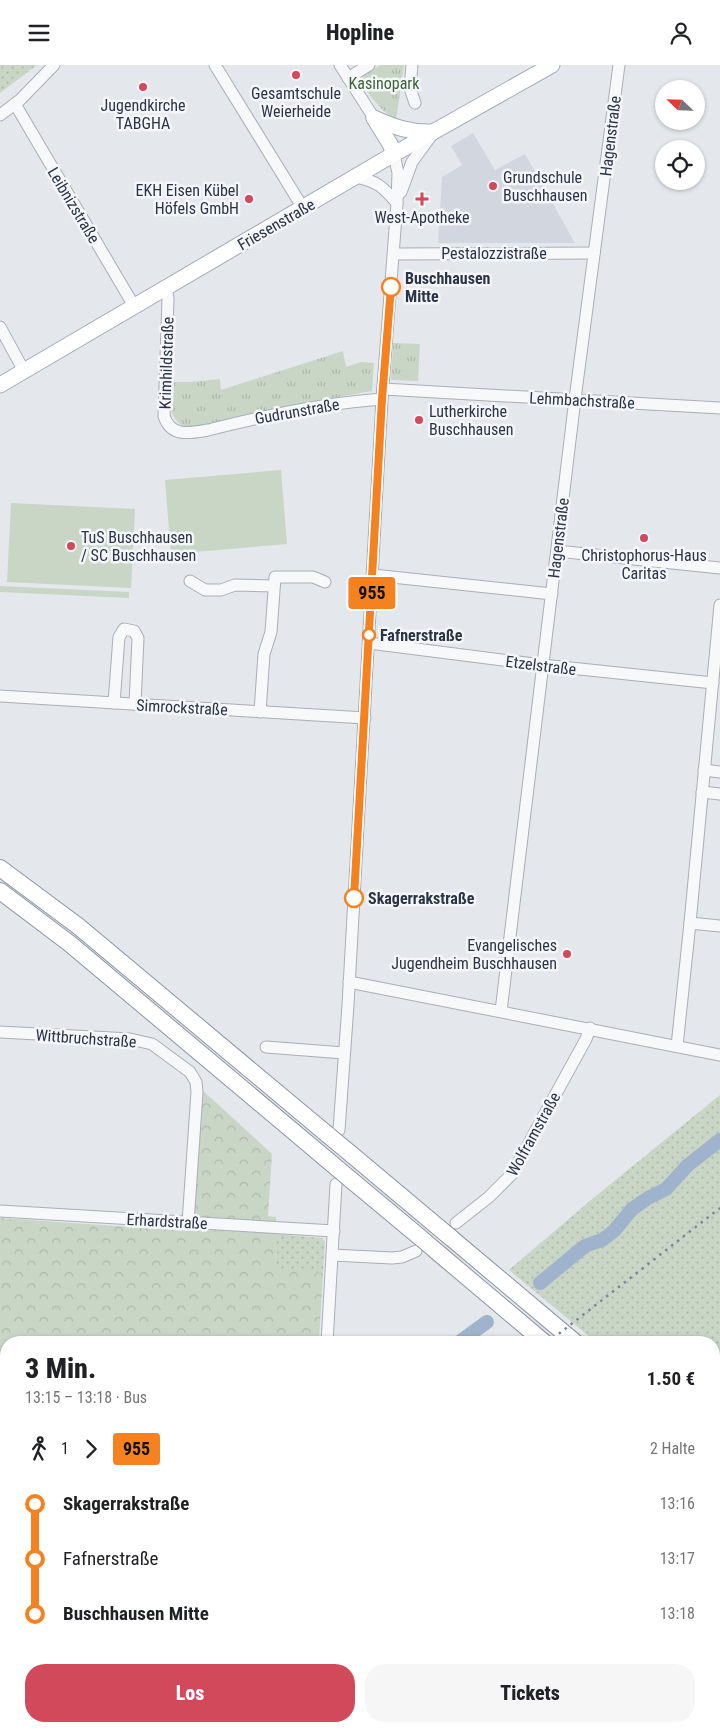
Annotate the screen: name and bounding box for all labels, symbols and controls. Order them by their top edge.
icon: menu [25,19,53,47]
icon: person [667,19,695,47]
text: Hopline [326,20,394,45]
marker: Gesamtschule Weierheide [290,69,302,81]
park label: Kasinopark [349,74,420,93]
north arrow [655,80,705,130]
map controls [655,80,705,190]
marker: Jugendkirche TABGHA [137,81,149,93]
place label: Gesamtschule Weierheide [251,84,341,121]
street label: Hagenstraße [596,95,625,177]
place label: Jugendkirche TABGHA [101,96,185,133]
button: locate [655,140,705,190]
street label: Leibnizstraße [43,164,104,247]
place label: Grundschule Buschhausen [503,168,588,205]
marker: Grundschule Buschhausen [487,180,499,192]
place label: EKH Eisen Kübel Höfels GmbH [136,181,239,218]
marker: EKH Eisen Kübel Höfels GmbH [243,193,255,205]
marker: West-Apotheke [416,193,428,205]
street label: Friesenstraße [234,195,318,254]
place label: West-Apotheke [374,208,470,227]
street label: Pestalozzistraße [441,244,547,263]
place label: Buschhausen Mitte [405,269,491,306]
marker: Buschhausen Mitte [381,277,401,297]
street label: Krimhildstraße [155,316,178,410]
street label: Lehmbachstraße [529,388,635,413]
street label: Gudrunstraße [253,395,341,428]
place label: Lutherkirche Buschhausen [429,402,514,439]
marker: Lutherkirche Buschhausen [413,414,425,426]
street label: Hagenstraße [544,497,573,579]
place label: TuS Buschhausen / SC Buschhausen [81,528,196,565]
marker: Christophorus-Haus Caritas [638,532,650,544]
marker: TuS Buschhausen / SC Buschhausen [65,540,77,552]
place label: Christophorus-Haus Caritas [581,546,707,583]
line badge: 955 [343,577,401,609]
text: 955 [358,582,386,603]
place label: Fafnerstraße [380,626,463,645]
marker: Fafnerstraße [362,628,376,642]
street label: Etzelstraße [505,652,577,679]
street label: Simrockstraße [136,696,228,719]
marker: Skagerrakstraße [344,888,364,908]
place label: Skagerrakstraße [368,889,475,908]
place label: Evangelisches Jugendheim Buschhausen [391,936,557,973]
marker: Evangelisches Jugendheim Buschhausen [561,948,573,960]
street label: Wittbruchstraße [35,1025,137,1052]
street label: Wolframstraße [503,1089,564,1180]
street label: Erhardstraße [126,1210,208,1233]
text: 3 Min. [25,1352,96,1385]
text: 1.50 € [647,1367,695,1390]
text: 13:15 – 13:18 · Bus [25,1388,147,1407]
icon: walk [25,1435,53,1463]
icon: forward [77,1435,105,1463]
text: 955 [123,1438,150,1459]
text: 1 [61,1439,69,1458]
text: 2 Halte [650,1439,695,1458]
text: Skagerrakstraße [63,1492,189,1515]
text: 13:16 [660,1494,695,1513]
text: Fafnerstraße [63,1547,158,1570]
text: 13:17 [660,1549,695,1568]
text: Buschhausen Mitte [63,1602,209,1625]
text: 13:18 [660,1604,695,1623]
button: Los [25,1664,355,1722]
button: Tickets [365,1664,695,1722]

